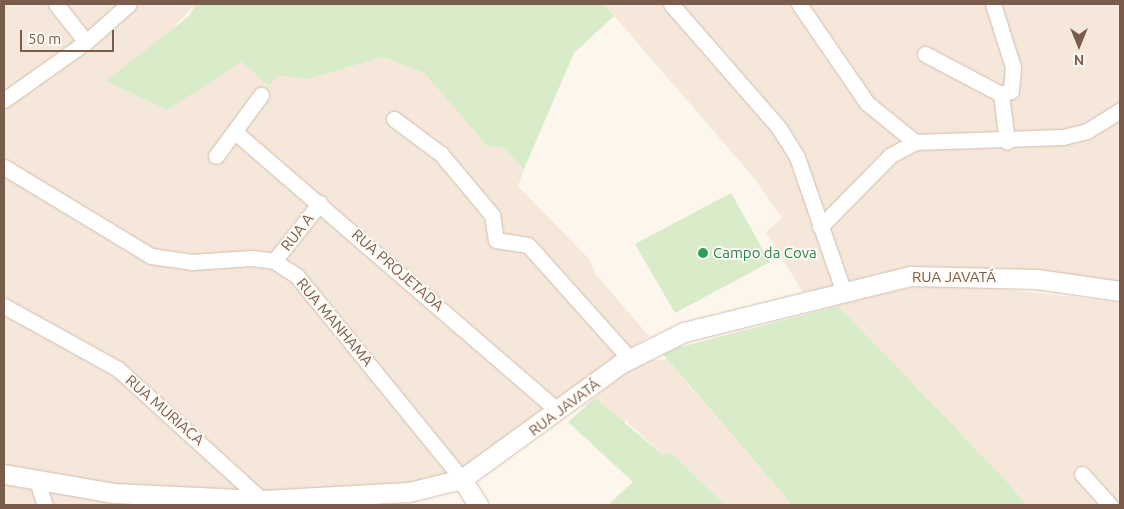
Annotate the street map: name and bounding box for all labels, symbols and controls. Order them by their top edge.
scale bar [22,20,116,52]
north arrow [1054,20,1104,70]
text: 50 m [28,30,61,47]
text: N [1074,52,1084,68]
street label: RUA A [277,210,317,254]
street label: RUA PROJETADA [348,225,448,315]
place label: Campo da Cova [713,244,817,262]
marker: Campo da Cova [697,247,709,259]
street label: RUA JAVATÁ [912,268,996,286]
street label: RUA MANHAMA [293,274,377,370]
street label: RUA MURIACA [122,371,208,449]
street label: RUA JAVATÁ [525,375,603,439]

